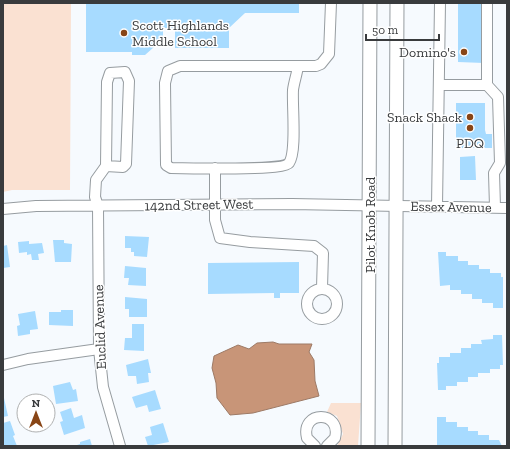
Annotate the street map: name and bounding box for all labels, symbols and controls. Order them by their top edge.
scale bar [366,16,439,42]
place label: Scott Highlands Middle School [132,17,229,50]
text: 50 m [372,23,399,37]
marker: Scott Highlands Middle School [119,28,129,38]
place label: Domino's [399,44,456,61]
marker: Domino's [459,47,469,57]
place label: Snack Shack [387,109,463,126]
marker: Snack Shack [465,112,475,122]
marker: PDQ [465,123,475,133]
place label: PDQ [456,135,484,152]
street label: Pilot Knob Road [362,177,379,273]
street label: 142nd Street West [144,196,254,214]
street label: Essex Avenue [410,198,492,216]
street label: Euclid Avenue [90,284,110,370]
north arrow [16,393,56,433]
text: N [32,397,41,410]

